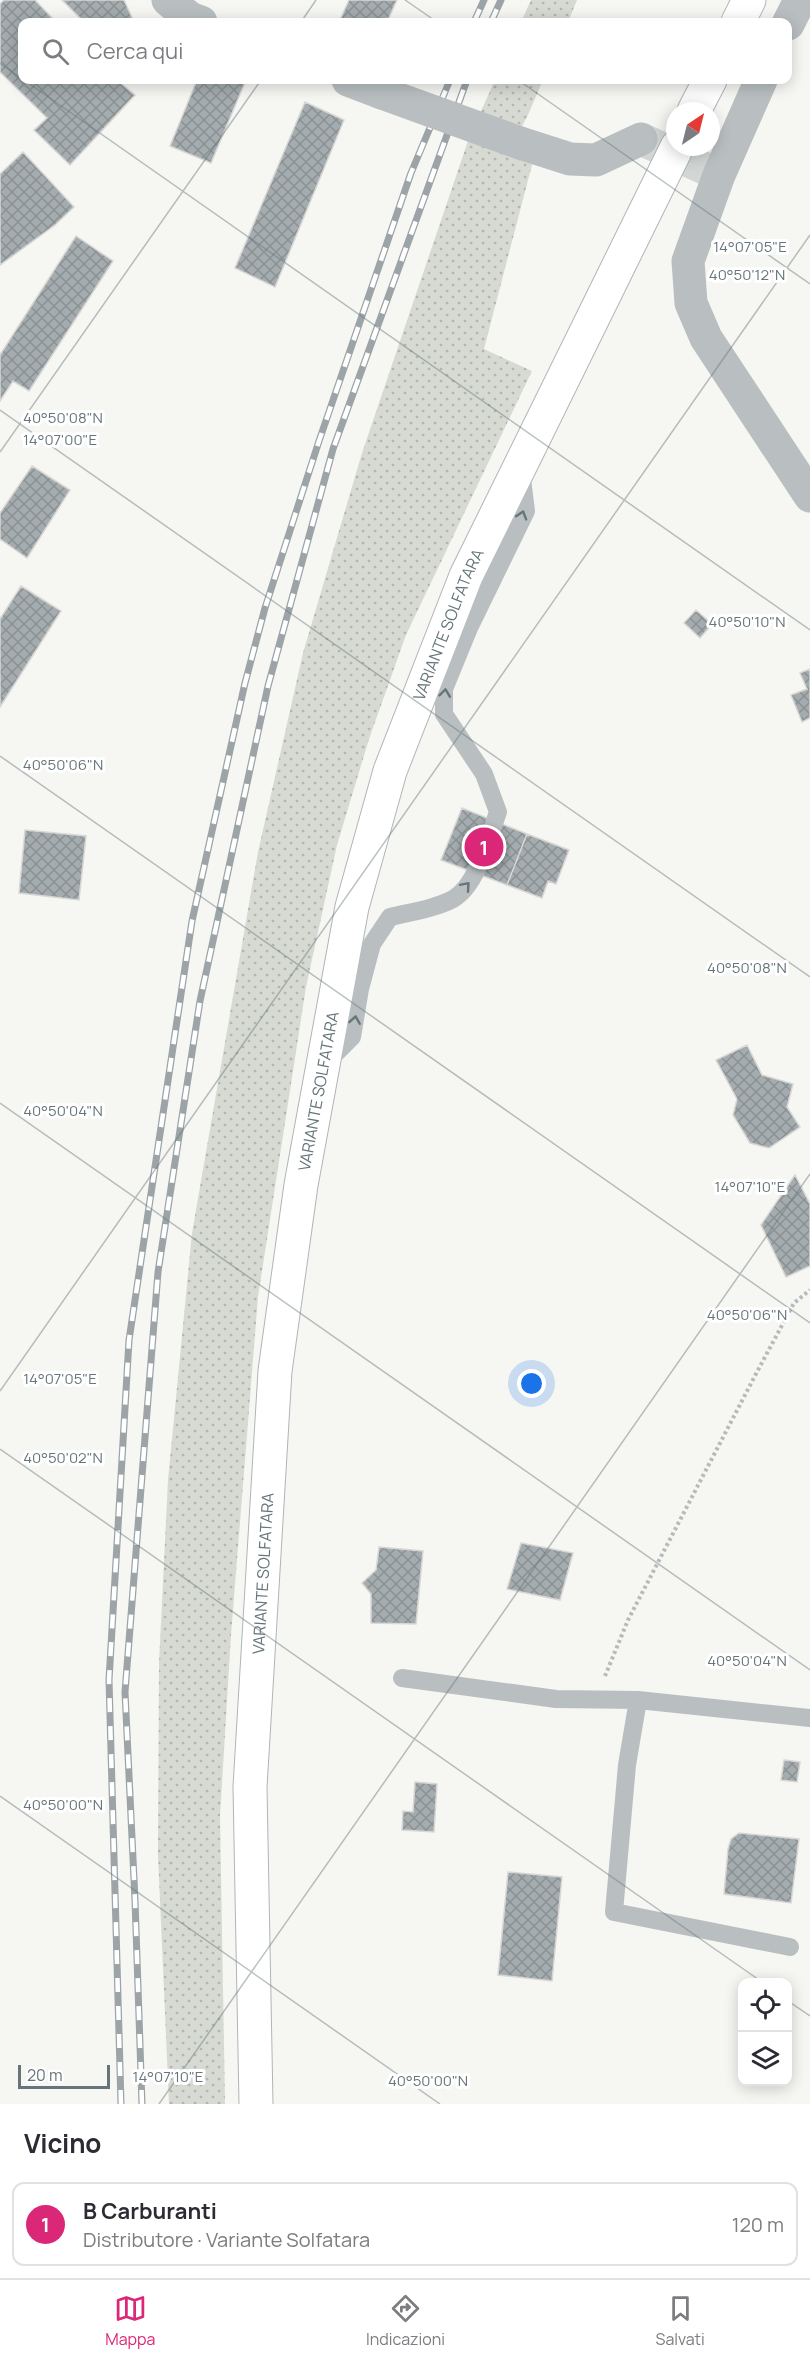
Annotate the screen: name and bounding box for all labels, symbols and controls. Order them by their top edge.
search box [18,18,792,84]
icon: search [39,35,72,68]
text: Cerca qui [87,36,183,66]
north arrow [666,102,720,156]
text: 14°07'05"E [713,236,787,257]
text: 40°50'12"N [709,264,785,285]
text: 40°50'08"N [23,407,103,428]
text: 14°07'00"E [23,429,97,450]
one-way arrow [515,510,527,521]
street label: VARIANTE SOLFATARA [408,545,489,704]
text: 40°50'10"N [709,611,785,632]
one-way arrow [438,688,451,698]
text: 40°50'06"N [23,754,103,775]
pin: 1 [464,824,504,870]
one-way arrow [459,883,470,893]
text: 40°50'08"N [707,957,787,978]
street label: VARIANTE SOLFATARA [293,1010,344,1173]
one-way arrow [348,1016,360,1025]
text: 40°50'04"N [23,1100,103,1121]
text: 14°07'10"E [715,1176,785,1197]
text: 40°50'06"N [707,1304,787,1325]
text: 14°07'05"E [23,1368,97,1389]
your location [517,1369,546,1398]
text: 40°50'02"N [23,1447,103,1468]
street label: VARIANTE SOLFATARA [247,1492,279,1655]
text: 40°50'04"N [707,1650,787,1671]
text: 40°50'00"N [23,1794,103,1815]
map controls [738,1978,792,2086]
button: locate [738,1978,792,2032]
button: layers [738,2032,792,2086]
scale bar [18,2062,110,2090]
text: 20 m [27,2064,63,2086]
text: 14°07'10"E [133,2066,203,2087]
text: 40°50'00"N [388,2070,468,2091]
text: Vicino [24,2125,101,2161]
text: B Carburanti [83,2196,217,2226]
text: 1 [41,2211,50,2238]
text: 120 m [732,2211,784,2238]
text: Distributore · Variante Solfatara [83,2226,370,2253]
tab: Mappa [105,2292,155,2350]
tab: Indicazioni [366,2292,445,2350]
tab: Salvati [656,2292,705,2350]

